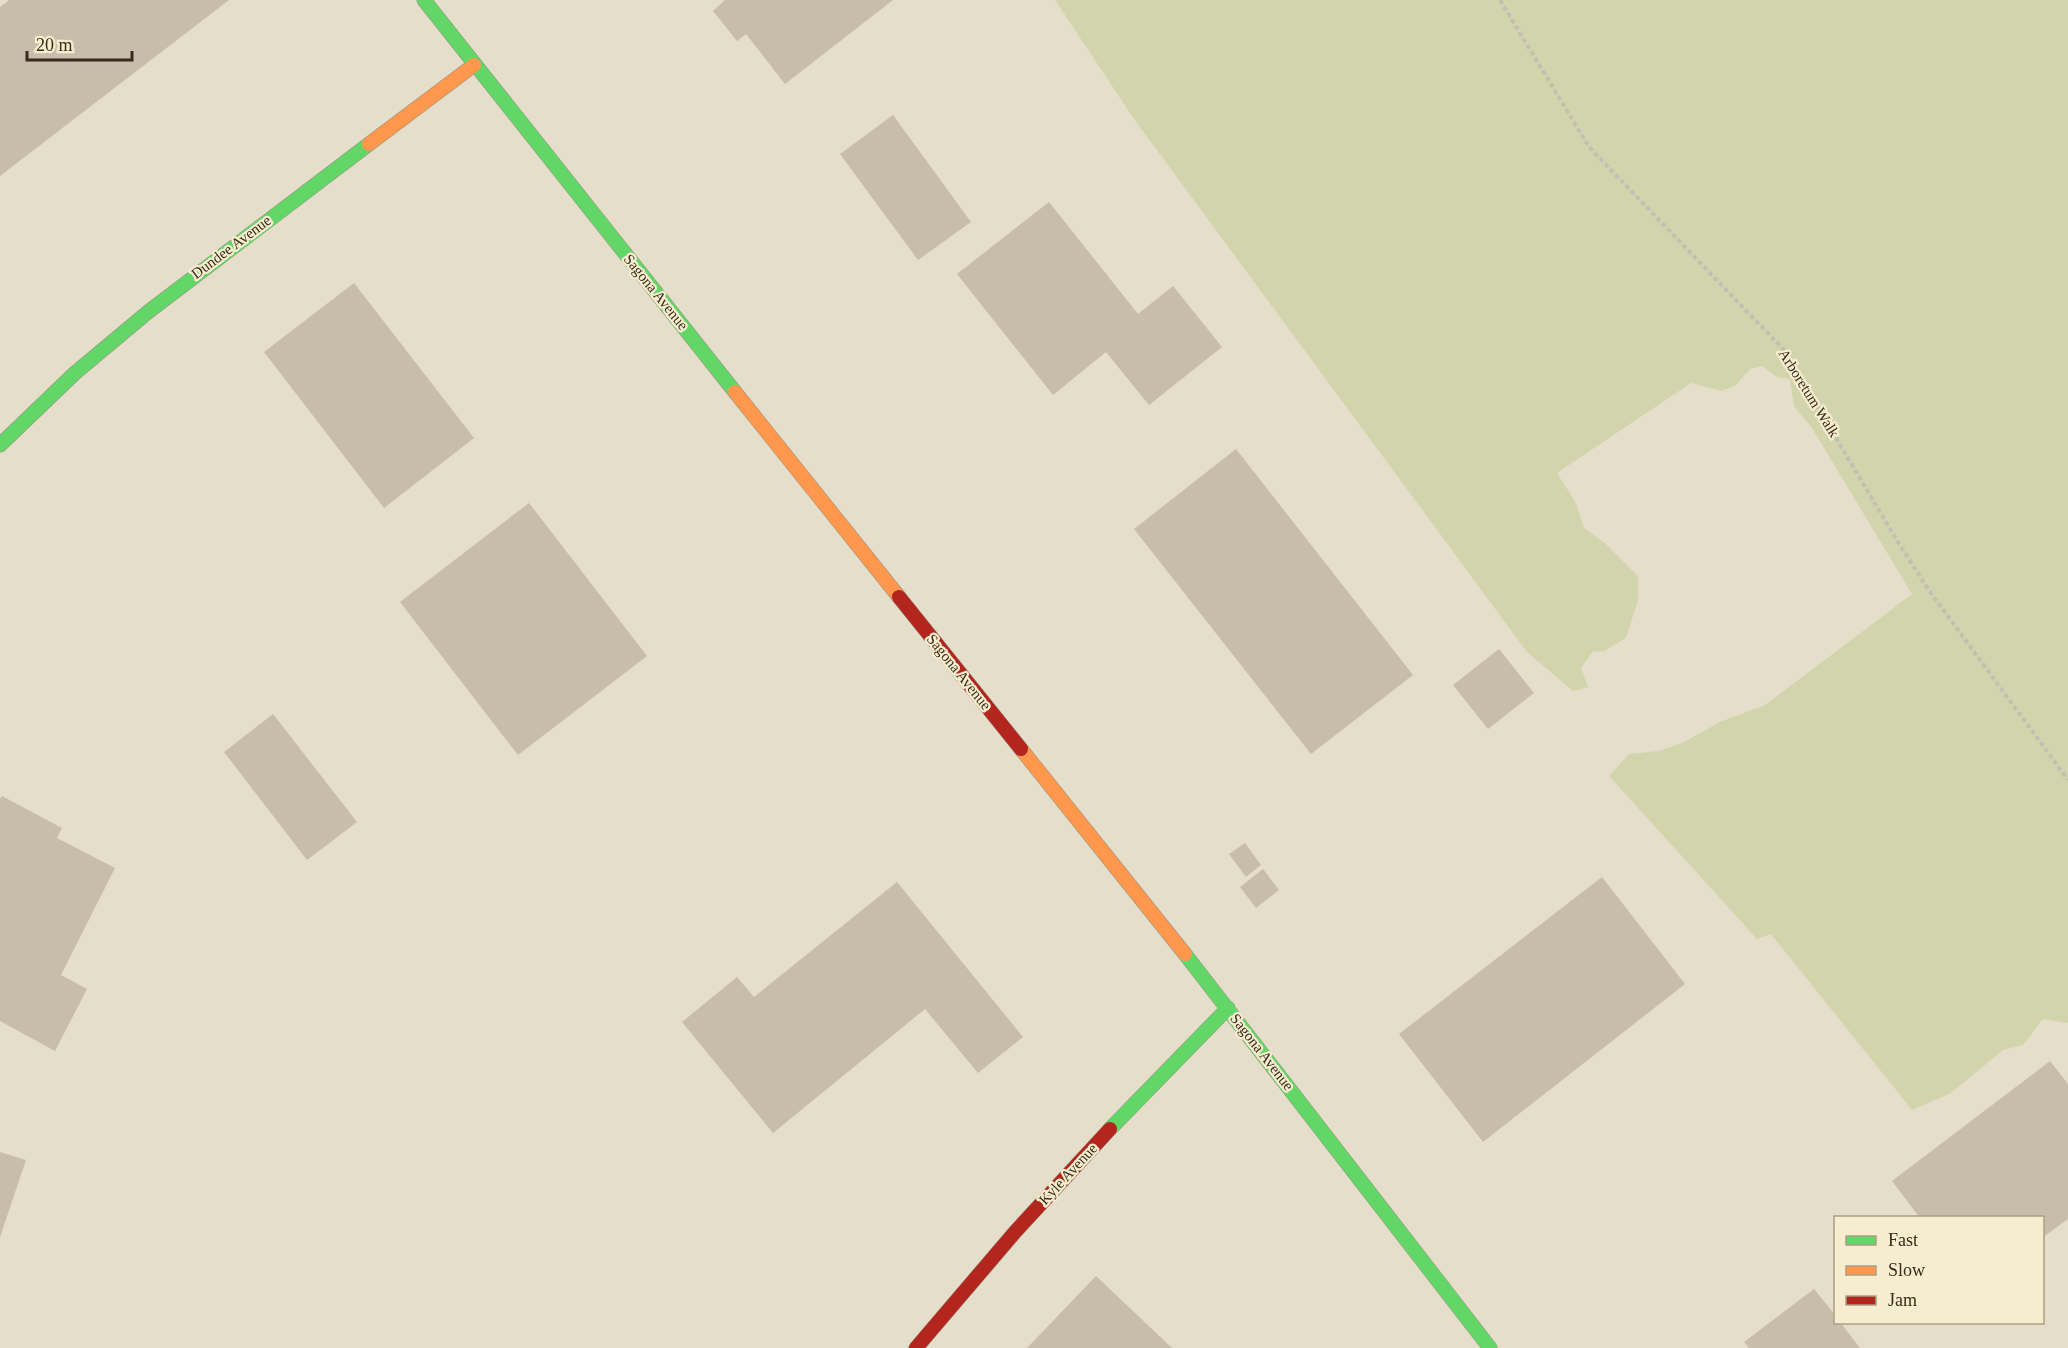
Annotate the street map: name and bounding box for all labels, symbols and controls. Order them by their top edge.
scale bar [27,24,132,62]
text: 20 m [36,35,73,55]
street label: Dundee Avenue [188,212,274,282]
street label: Sagona Avenue [621,251,692,333]
street label: Arboretum Walk [1776,346,1843,440]
street label: Sagona Avenue [924,631,995,713]
street label: Sagona Avenue [1227,1011,1297,1094]
street label: Kyle Avenue [1036,1140,1101,1208]
legend [1834,1216,2044,1324]
text: Fast [1888,1230,1918,1250]
text: Slow [1888,1260,1925,1280]
text: Jam [1888,1290,1917,1310]

